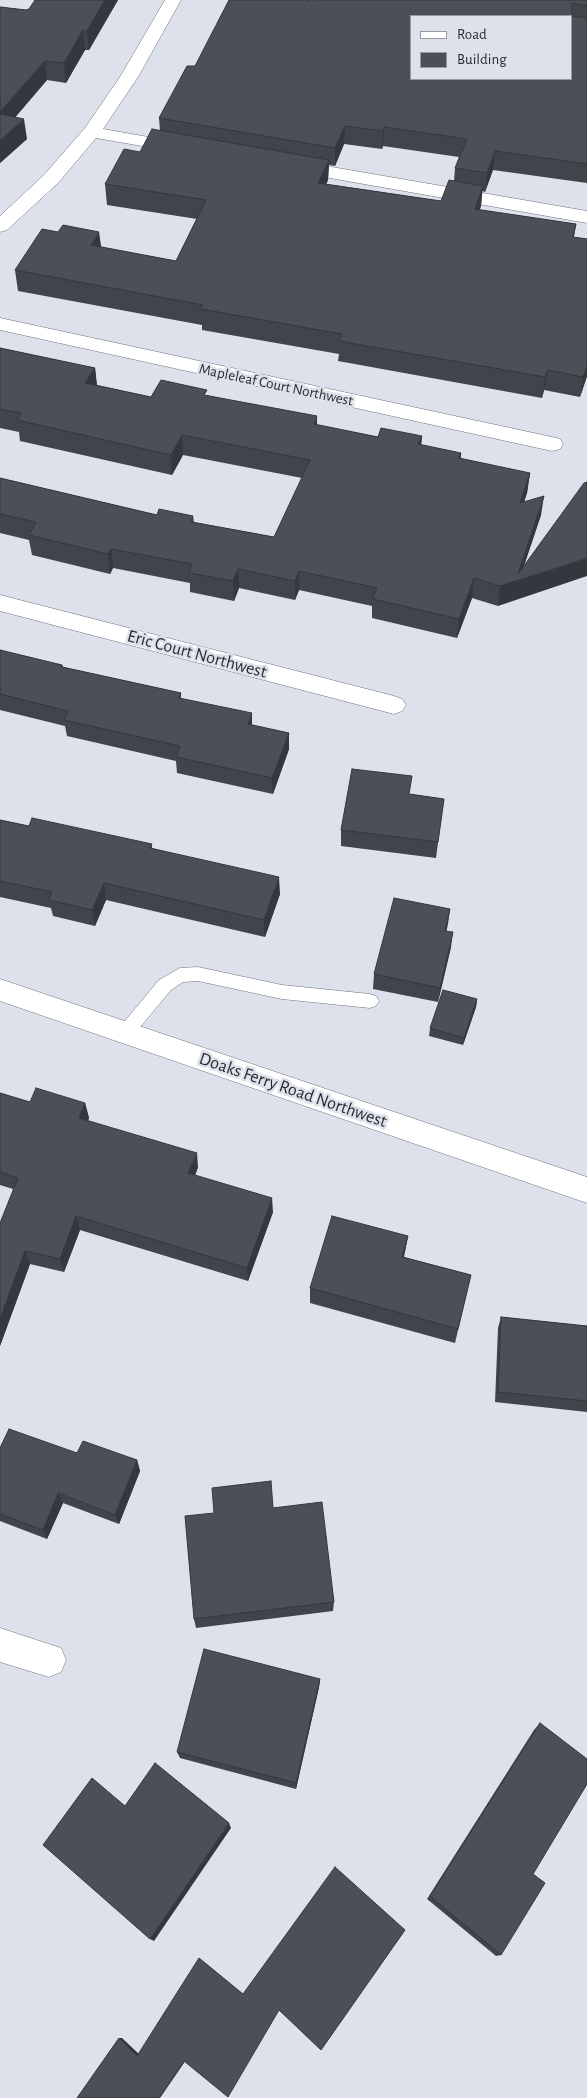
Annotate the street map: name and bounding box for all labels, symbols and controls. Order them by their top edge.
legend [410,15,572,80]
text: Road [457,27,487,42]
text: Building [457,52,507,67]
street label: Mapleleaf Court Northwest [197,360,355,410]
street label: Eric Court Northwest [125,625,269,683]
street label: Doaks Ferry Road Northwest [196,1048,390,1132]

